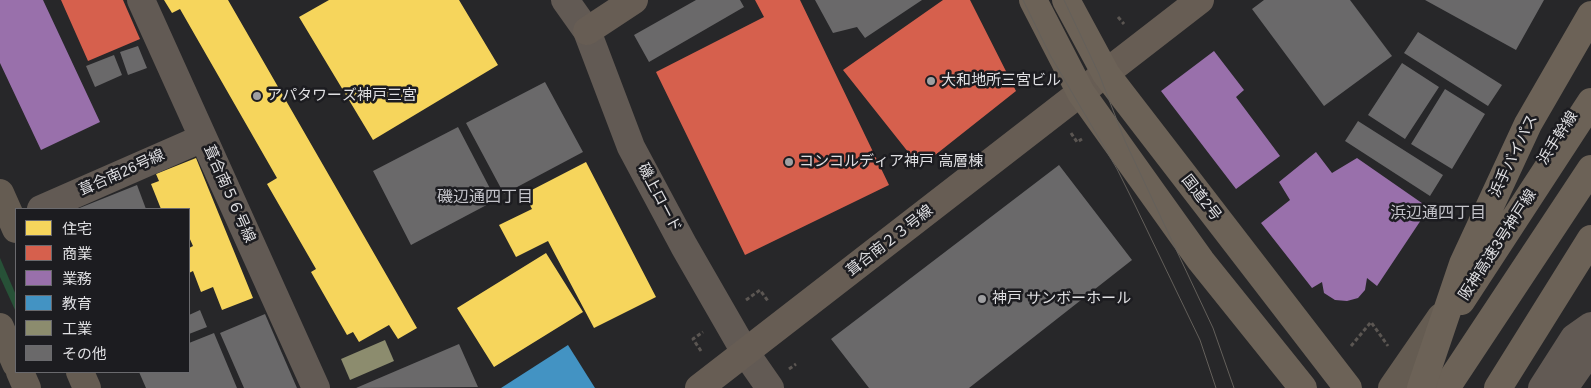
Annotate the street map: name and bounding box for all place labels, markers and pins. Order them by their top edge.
place label: 大和地所三宮ビル [941,72,1061,90]
marker: 大和地所三宮ビル [925,75,937,87]
place label: アパタワーズ神戸三宮 [267,87,417,105]
marker: アパタワーズ神戸三宮 [251,90,263,102]
place label: コンコルディア神戸 高層棟 [799,153,983,171]
marker: コンコルディア神戸 高層棟 [783,156,795,168]
place label: 神戸 サンボーホール [992,290,1131,308]
marker: 神戸 サンボーホール [976,293,988,305]

